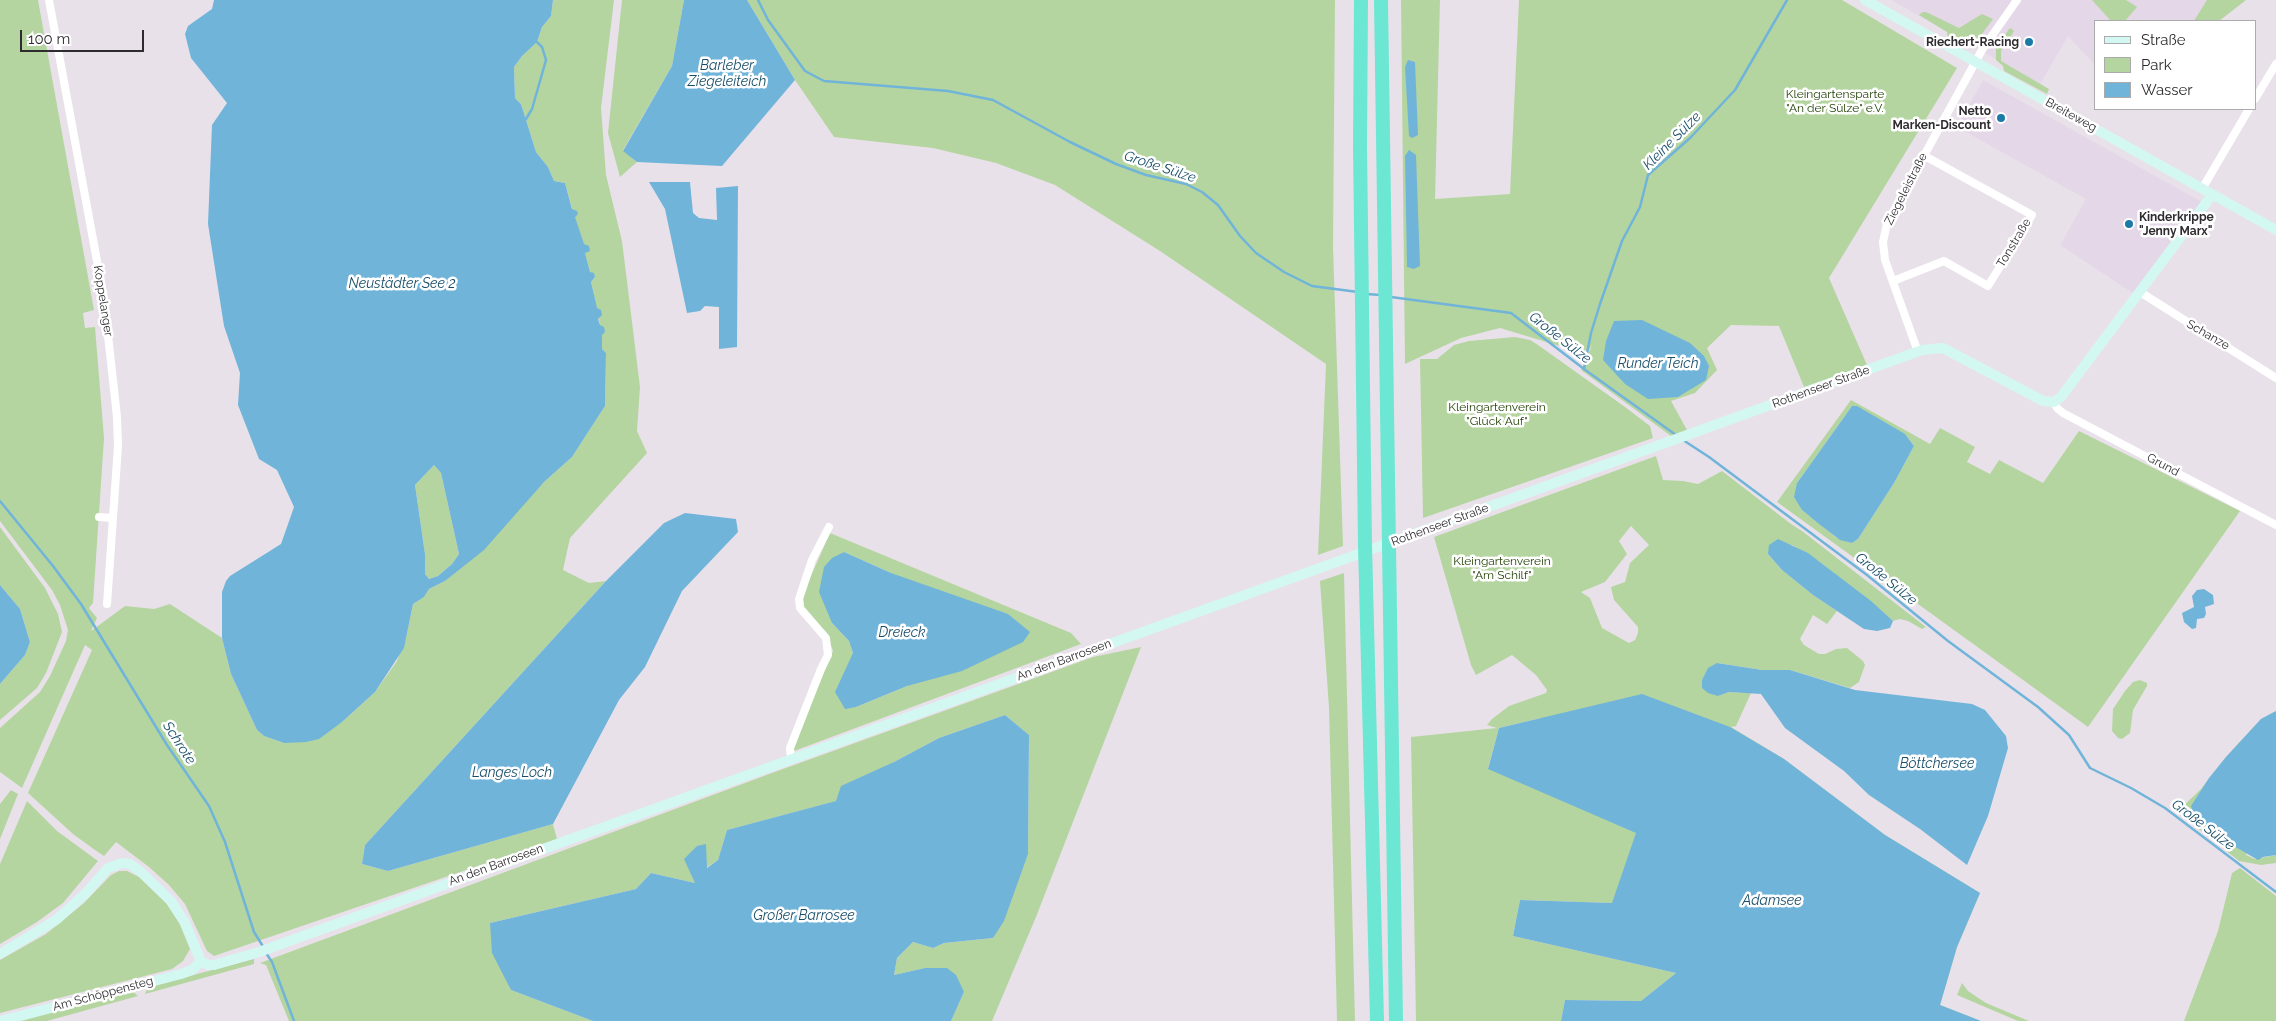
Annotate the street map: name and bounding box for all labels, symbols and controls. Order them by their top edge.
scale bar [22,20,146,52]
legend [2094,20,2256,110]
text: 100 m [28,30,70,48]
text: Straße [2141,31,2185,49]
place label: Riechert-Racing [1926,35,2019,49]
marker: Riechert-Racing [2023,36,2035,48]
text: Park [2141,56,2172,74]
water label: Barleber Ziegeleiteich [688,58,766,90]
text: Wasser [2141,81,2193,99]
park label: Kleingartensparte "An der Sülze" e.V. [1786,87,1884,115]
street label: Breiteweg [2043,95,2099,135]
place label: Netto Marken-Discount [1893,104,1991,132]
water label: Kleine Sülze [1639,108,1705,174]
marker: Netto Marken-Discount [1995,112,2007,124]
water label: Große Sülze [1122,148,1198,186]
street label: Ziegeleistraße [1882,151,1930,227]
place label: Kinderkrippe "Jenny Marx" [2139,210,2214,238]
street label: Tonstraße [1994,216,2034,270]
marker: Kinderkrippe "Jenny Marx" [2123,218,2135,230]
street label: Koppelanger [90,264,116,338]
water label: Neustädter See 2 [348,276,456,292]
water label: Große Sülze [1526,309,1594,367]
street label: Schanze [2184,317,2232,353]
water label: Runder Teich [1618,356,1698,372]
street label: Rothenseer Straße [1770,363,1872,411]
park label: Kleingartenverein "Glück Auf" [1448,400,1546,428]
street label: Grund [2144,451,2182,479]
street label: Rothenseer Straße [1389,501,1491,549]
water label: Große Sülze [1852,549,1920,609]
park label: Kleingartenverein "Am Schilf" [1453,554,1551,582]
water label: Dreieck [878,625,926,641]
street label: An den Barroseen [1015,636,1113,684]
water label: Schrote [159,718,199,768]
water label: Böttchersee [1900,756,1974,772]
water label: Langes Loch [472,765,552,781]
water label: Große Sülze [2168,796,2238,854]
street label: An den Barroseen [447,841,545,889]
water label: Adamsee [1742,893,1802,909]
water label: Großer Barrosee [753,908,855,924]
street label: Am Schöppensteg [51,974,155,1014]

